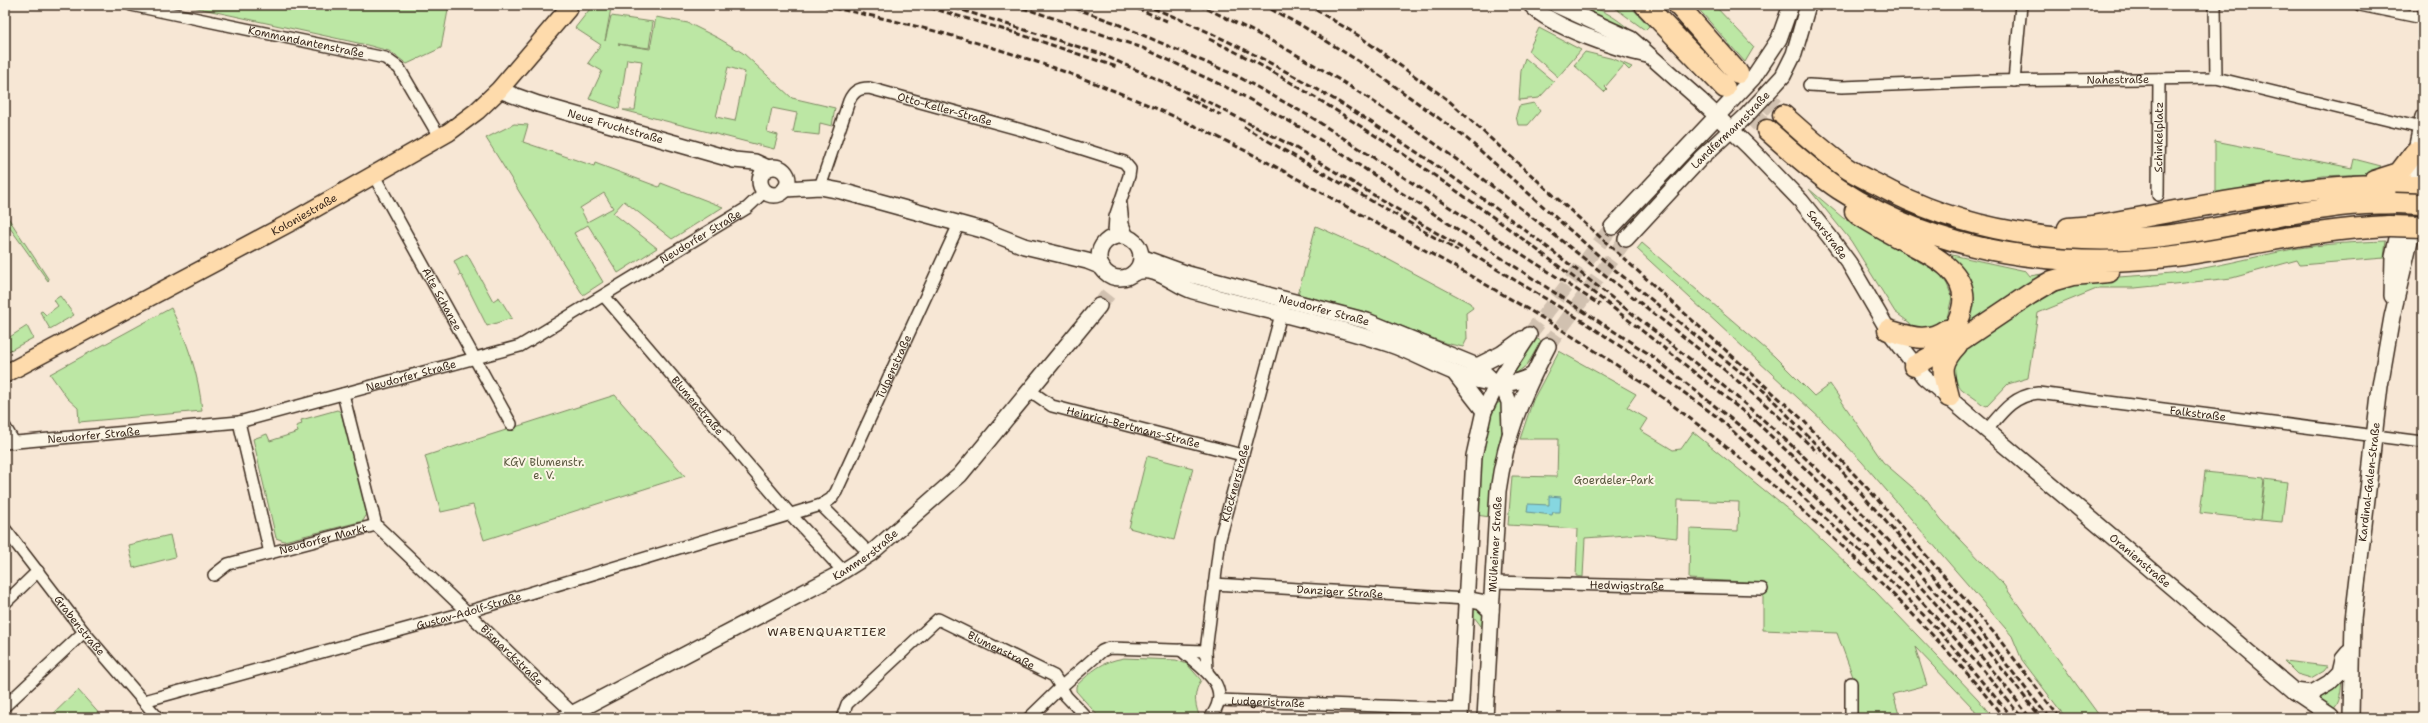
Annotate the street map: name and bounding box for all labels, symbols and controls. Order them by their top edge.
street label: Kommandantenstraße [247,22,366,61]
street label: Nahestraße [2086,71,2149,87]
street label: Landfermannstraße [1687,88,1773,172]
street label: Otto-Keller-Straße [896,89,994,129]
street label: Schinkelplatz [2151,102,2166,172]
street label: Neue Fruchtstraße [566,105,665,147]
street label: Koloniestraße [268,190,340,239]
street label: Neudorfer Straße [657,206,744,267]
street label: Saarstraße [1803,207,1851,262]
street label: Alte Schanze [419,265,466,333]
street label: Neudorfer Straße [1277,291,1371,329]
street label: Tulpenstraße [872,332,915,401]
street label: Neudorfer Straße [364,356,458,395]
street label: Blumenstraße [668,373,727,438]
street label: Falkstraße [2169,402,2227,424]
street label: Heinrich-Bertmans-Straße [1065,403,1202,451]
street label: Kardinal-Galen-Straße [2355,421,2383,542]
street label: Neudorfer Straße [47,423,141,447]
street label: Klöcknerstraße [1217,442,1253,524]
park label: KGV Blumenstr. e. V. [504,455,585,483]
park label: Goerdeler-Park [1574,473,1654,488]
street label: Mülheimer Straße [1485,496,1505,593]
street label: Neudorfer Markt [277,520,369,558]
street label: Kammerstraße [830,525,901,584]
street label: Oranienstraße [2106,530,2174,591]
street label: Hedwigstraße [1589,577,1665,594]
street label: Danziger Straße [1296,581,1384,602]
street label: Gustav-Adolf-Straße [414,588,523,633]
street label: Grabenstraße [51,592,109,659]
street label: Bismarckstraße [477,621,547,689]
district label: WABENQUARTIER [767,624,887,640]
street label: Blumenstraße [965,627,1037,673]
street label: Ludgeristraße [1231,693,1305,711]

